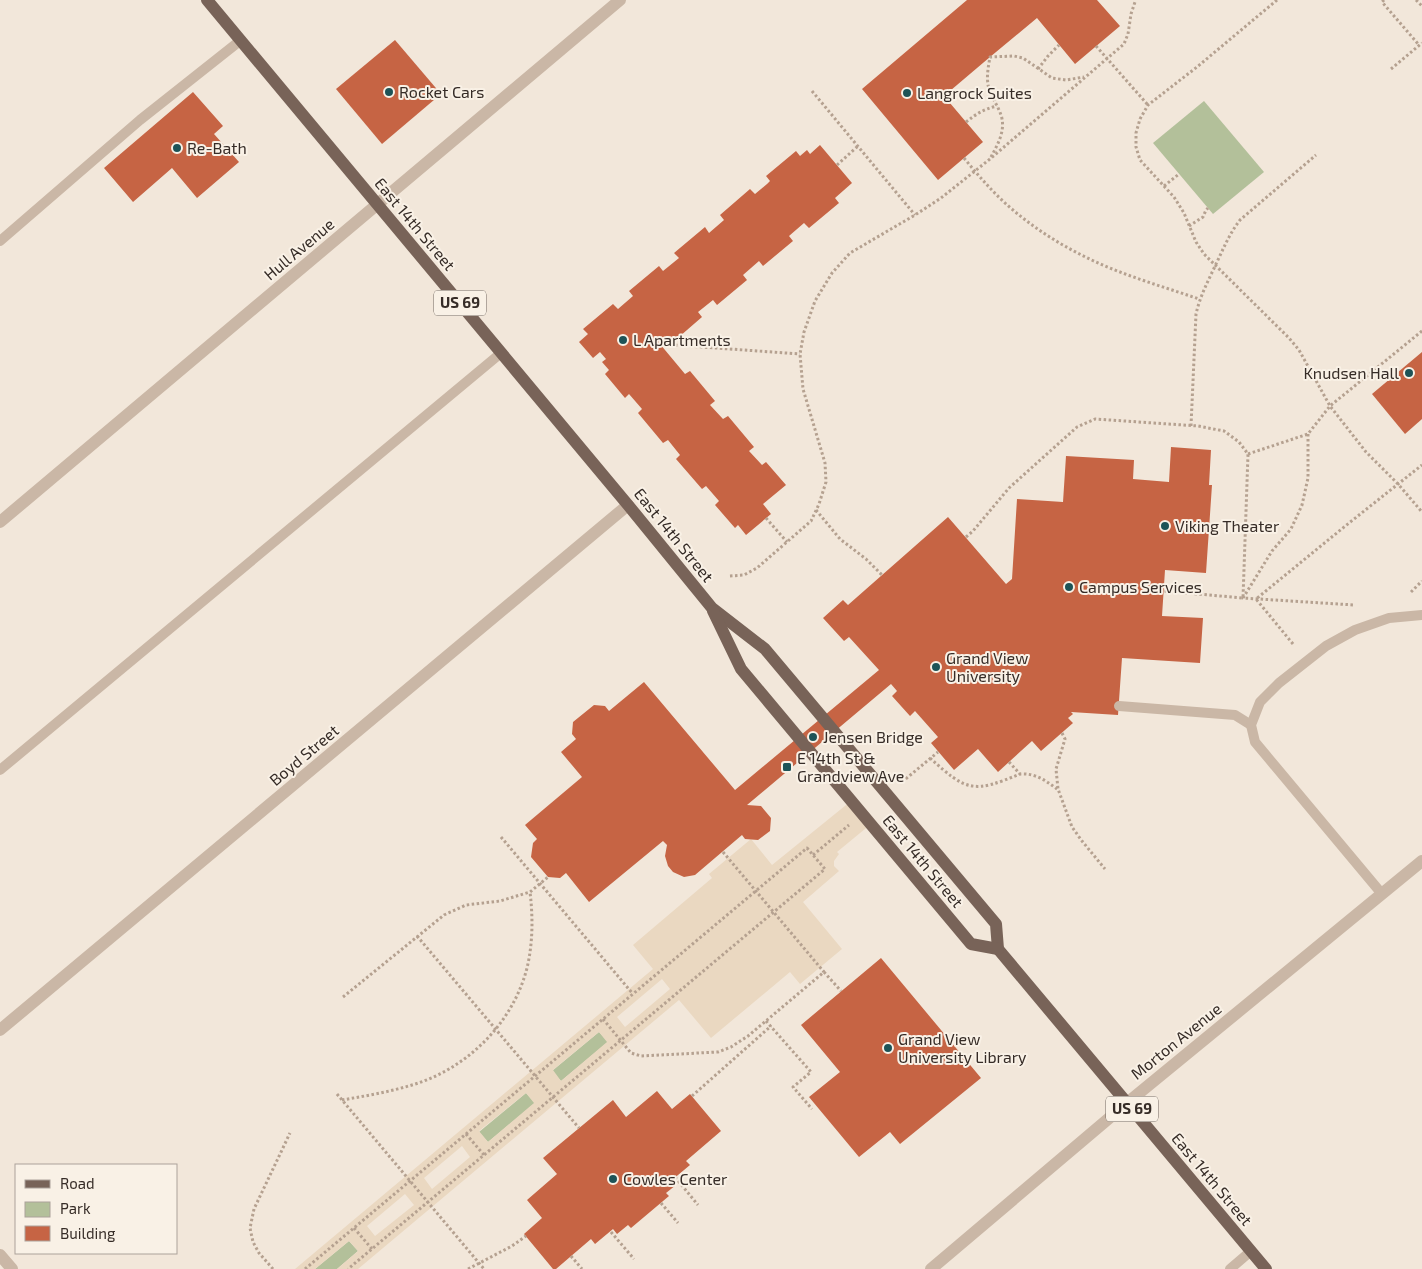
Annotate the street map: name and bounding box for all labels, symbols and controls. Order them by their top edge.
place label: Rocket Cars [399,82,484,101]
place label: Langrock Suites [917,83,1032,102]
marker: Rocket Cars [383,86,395,98]
marker: Langrock Suites [901,87,913,99]
place label: Re-Bath [187,138,247,157]
marker: Re-Bath [171,142,183,154]
street label: East 14th Street [371,173,460,274]
street label: Hull Avenue [260,214,338,283]
road number: US 69 [434,290,486,316]
place label: L Apartments [633,330,731,349]
marker: L Apartments [617,334,629,346]
place label: Knudsen Hall [1303,363,1399,382]
marker: Knudsen Hall [1403,367,1415,379]
street label: East 14th Street [631,484,718,585]
place label: Viking Theater [1175,516,1280,535]
marker: Viking Theater [1159,520,1171,532]
place label: Campus Services [1079,577,1202,596]
marker: Campus Services [1063,581,1075,593]
place label: Grand View University [946,648,1028,685]
marker: Grand View University [930,661,942,673]
street label: Boyd Street [265,720,342,789]
place label: Jensen Bridge [823,727,923,746]
marker: Jensen Bridge [807,731,819,743]
place label: E 14th St & Grandview Ave [797,748,904,785]
marker: E 14th St & Grandview Ave [781,761,793,773]
street label: East 14th Street [879,810,968,911]
street label: Morton Avenue [1127,998,1225,1083]
place label: Grand View University Library [898,1029,1027,1066]
marker: Grand View University Library [882,1042,894,1054]
road number: US 69 [1106,1096,1158,1122]
street label: East 14th Street [1168,1128,1257,1229]
legend [15,1164,178,1254]
place label: Cowles Center [623,1169,728,1188]
marker: Cowles Center [607,1173,619,1185]
text: Road [60,1174,95,1192]
text: Park [60,1199,91,1217]
text: Building [60,1224,116,1242]

